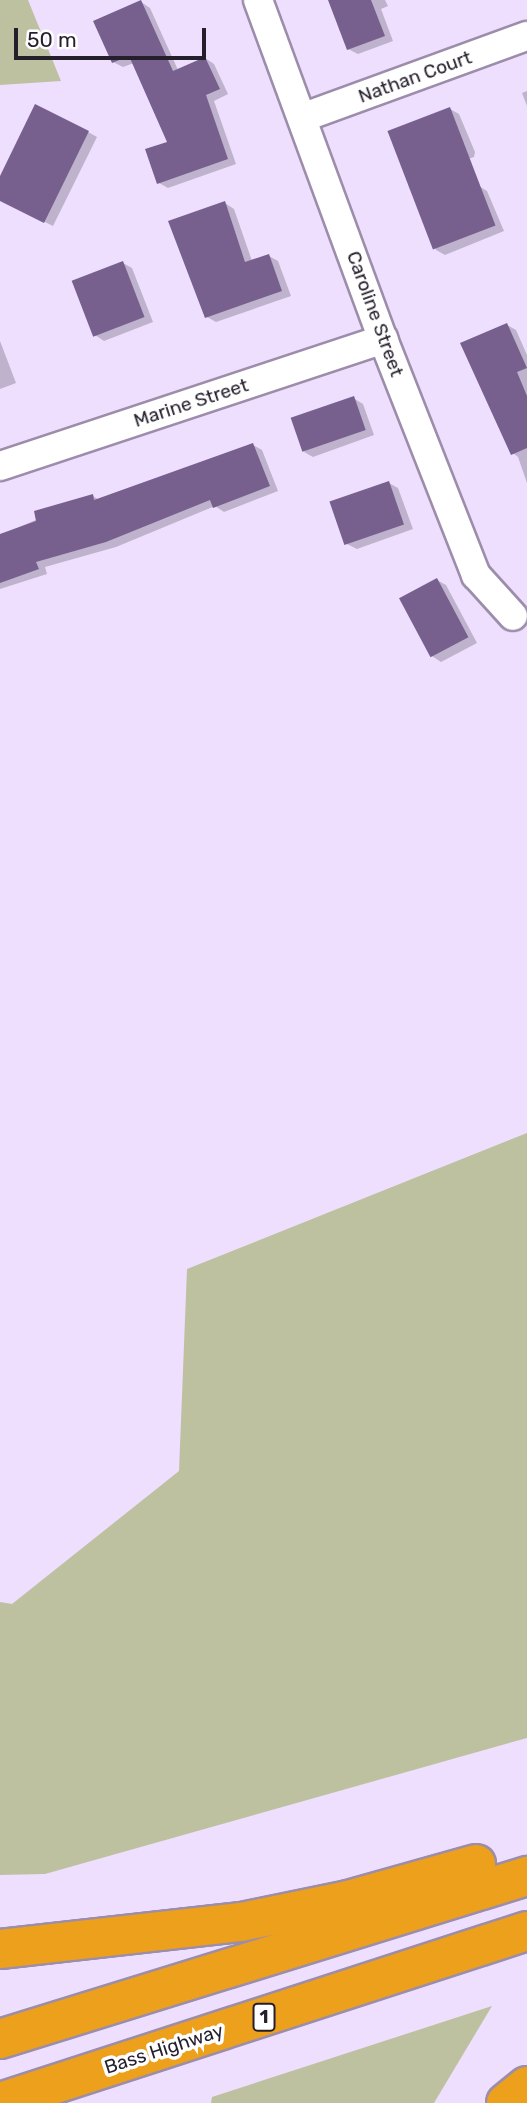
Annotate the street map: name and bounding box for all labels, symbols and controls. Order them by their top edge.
scale bar [18,14,210,58]
text: 50 m [27,27,77,52]
street label: Nathan Court [355,46,475,108]
street label: Caroline Street [342,248,408,380]
street label: Marine Street [131,374,251,432]
road number: 1 [252,2003,276,2032]
street label: Bass Highway [102,2019,226,2079]

